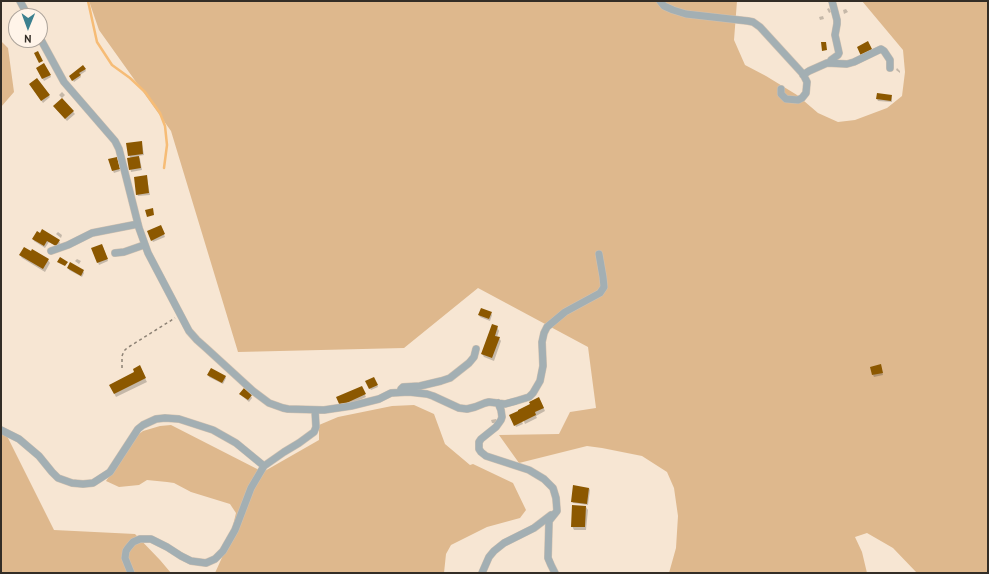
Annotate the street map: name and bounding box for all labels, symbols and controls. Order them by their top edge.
north arrow [8,8,48,48]
text: N [24,32,32,46]

